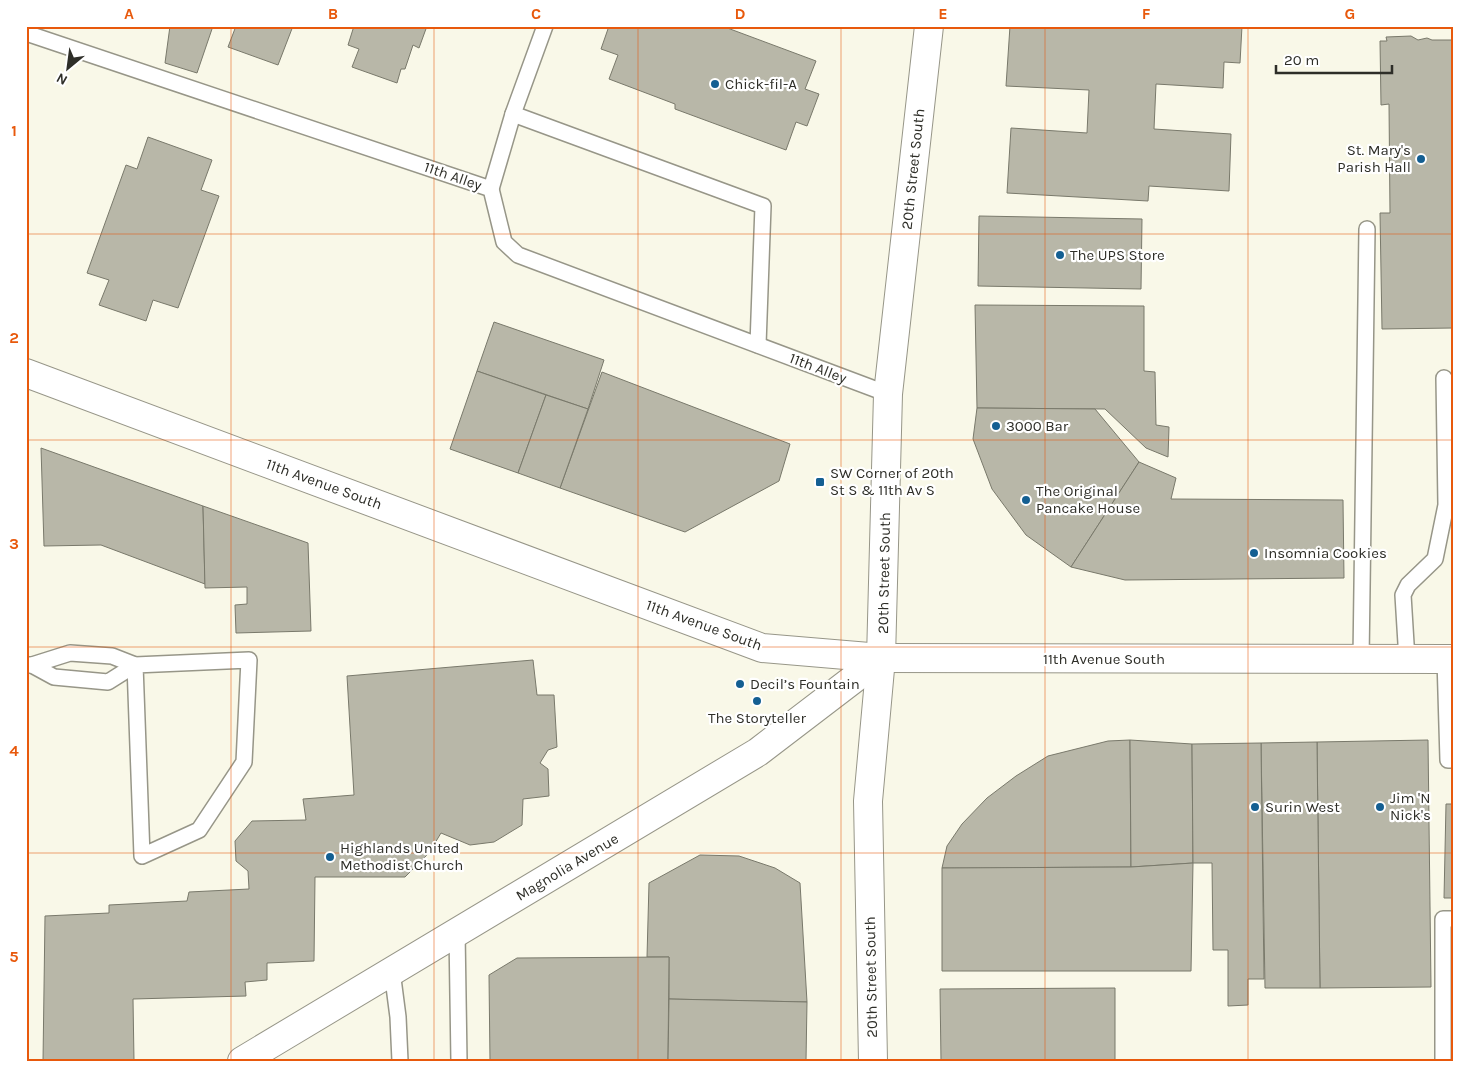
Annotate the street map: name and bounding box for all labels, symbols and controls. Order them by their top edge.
text: A [124,4,134,23]
text: B [328,4,338,23]
text: C [531,4,541,23]
text: D [735,4,746,23]
text: E [938,4,948,23]
text: F [1142,4,1151,23]
text: G [1345,4,1355,23]
north arrow [42,42,92,92]
scale bar [1276,42,1393,74]
text: 20 m [1284,51,1319,69]
text: N [53,69,70,89]
place label: Chick-fil-A [725,75,797,93]
marker: Chick-fil-A [709,78,721,90]
street label: 20th Street South [898,108,928,230]
text: 1 [11,121,17,140]
place label: St. Mary's Parish Hall [1337,141,1411,176]
marker: St. Mary's Parish Hall [1415,153,1427,165]
street label: 11th Alley [422,158,484,194]
place label: The UPS Store [1070,246,1165,264]
marker: The UPS Store [1054,249,1066,261]
text: 2 [9,328,19,347]
street label: 11th Alley [787,349,849,387]
place label: 3000 Bar [1006,417,1069,435]
marker: 3000 Bar [990,420,1002,432]
street label: 11th Avenue South [264,455,384,513]
place label: SW Corner of 20th St S & 11th Av S [830,464,954,499]
marker: SW Corner of 20th St S & 11th Av S [814,476,826,488]
place label: The Original Pancake House [1036,482,1140,517]
marker: The Original Pancake House [1020,494,1032,506]
street label: 20th Street South [874,512,894,634]
text: 3 [9,534,19,553]
place label: Insomnia Cookies [1264,544,1387,562]
marker: Insomnia Cookies [1248,547,1260,559]
street label: 11th Avenue South [644,596,764,654]
street label: 11th Avenue South [1043,650,1165,668]
place label: Decil’s Fountain [750,675,860,693]
marker: Decil’s Fountain [734,678,746,690]
marker: The Storyteller [751,695,763,707]
place label: The Storyteller [708,709,807,727]
text: 4 [9,741,19,760]
place label: Jim 'N Nick's [1390,789,1431,824]
place label: Surin West [1265,798,1340,816]
marker: Surin West [1249,801,1261,813]
marker: Jim 'N Nick's [1374,801,1386,813]
street label: Magnolia Avenue [512,829,622,905]
place label: Highlands United Methodist Church [340,839,463,874]
marker: Highlands United Methodist Church [324,851,336,863]
street label: 20th Street South [861,916,881,1038]
text: 5 [9,947,19,966]

